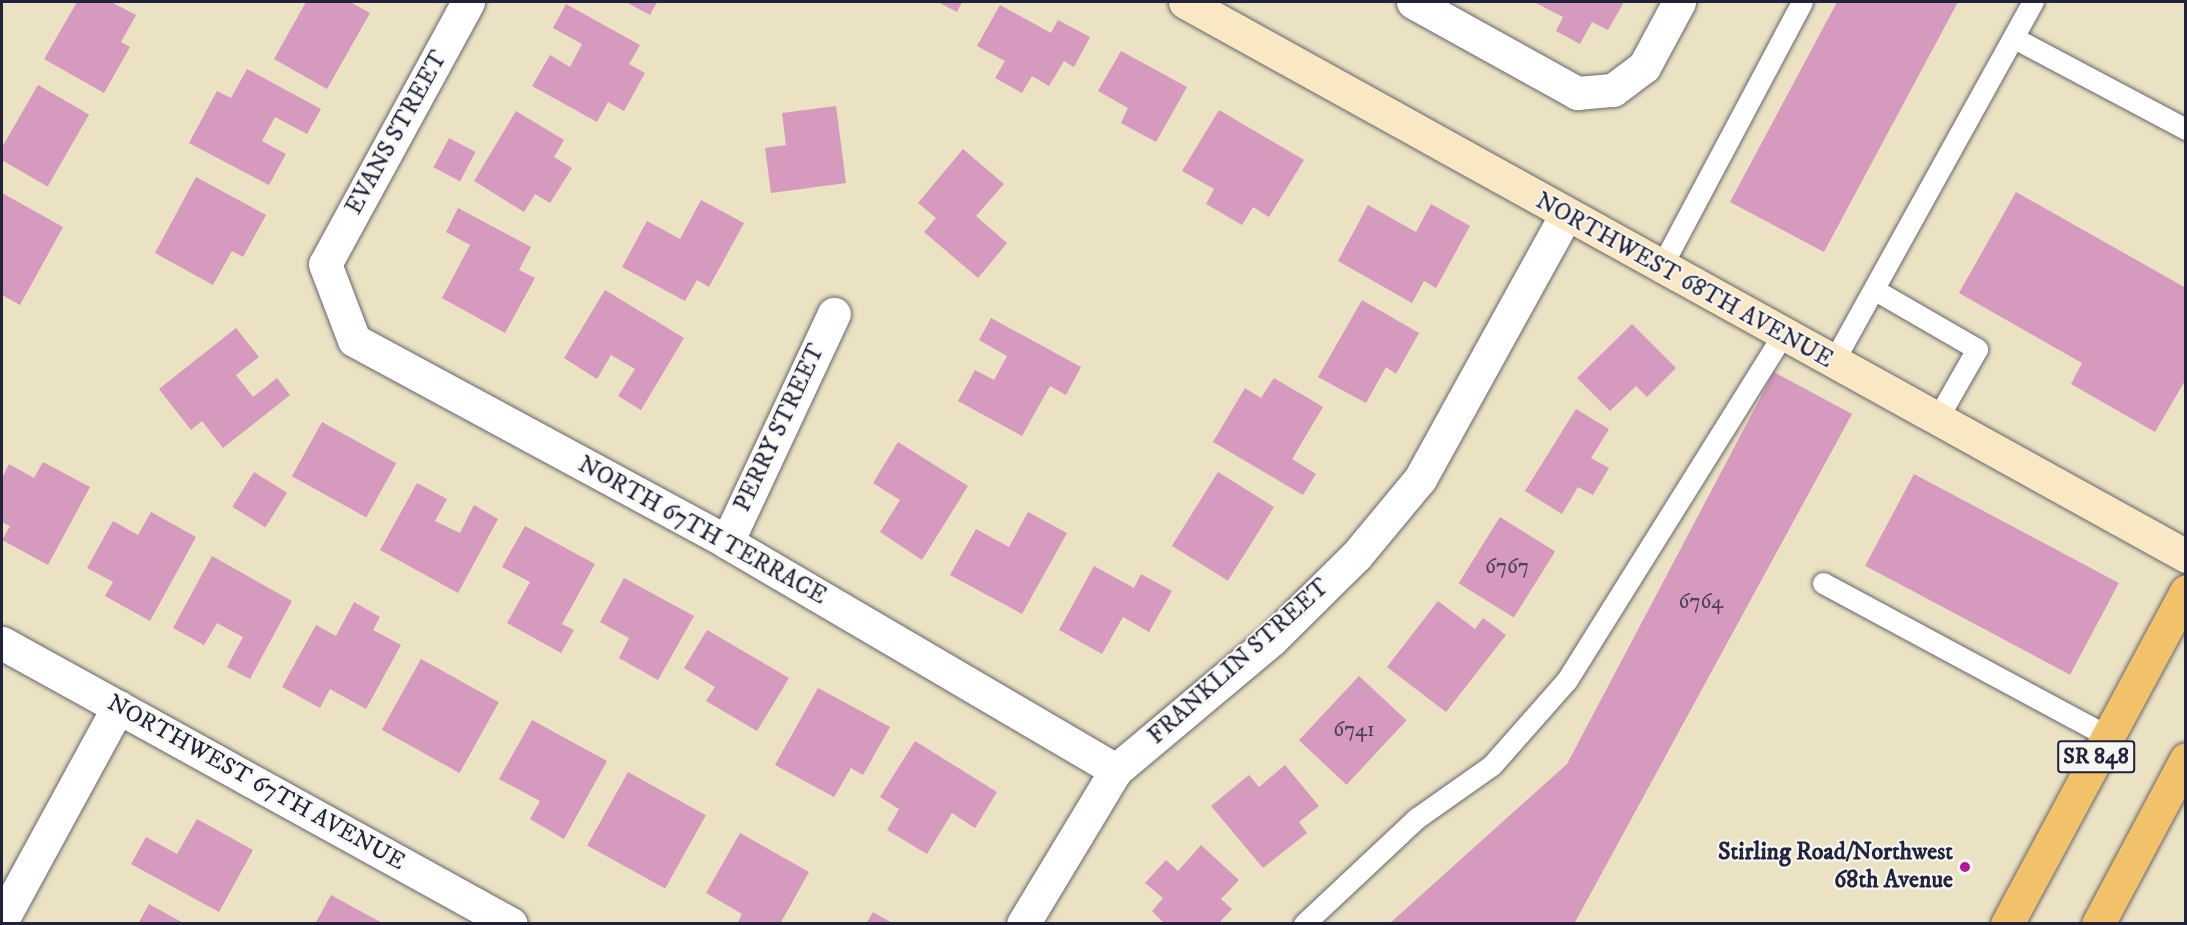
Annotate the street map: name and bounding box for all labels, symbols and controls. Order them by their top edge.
street label: EVANS STREET [340,46,454,220]
street label: NORTHWEST 68TH AVENUE [1530,187,1838,375]
street label: PERRY STREET [729,340,831,516]
street label: NORTH 67TH TERRACE [573,451,831,611]
house number: 6767 [1485,554,1529,580]
street label: FRANKLIN STREET [1143,573,1335,751]
house number: 6764 [1679,589,1723,615]
street label: NORTHWEST 67TH AVENUE [102,689,410,877]
house number: 6741 [1333,717,1375,743]
road number: SR 848 [2057,738,2135,776]
place label: Stirling Road/Northwest 68th Avenue [1718,839,1953,895]
marker: Stirling Road/Northwest 68th Avenue [1958,860,1972,874]

